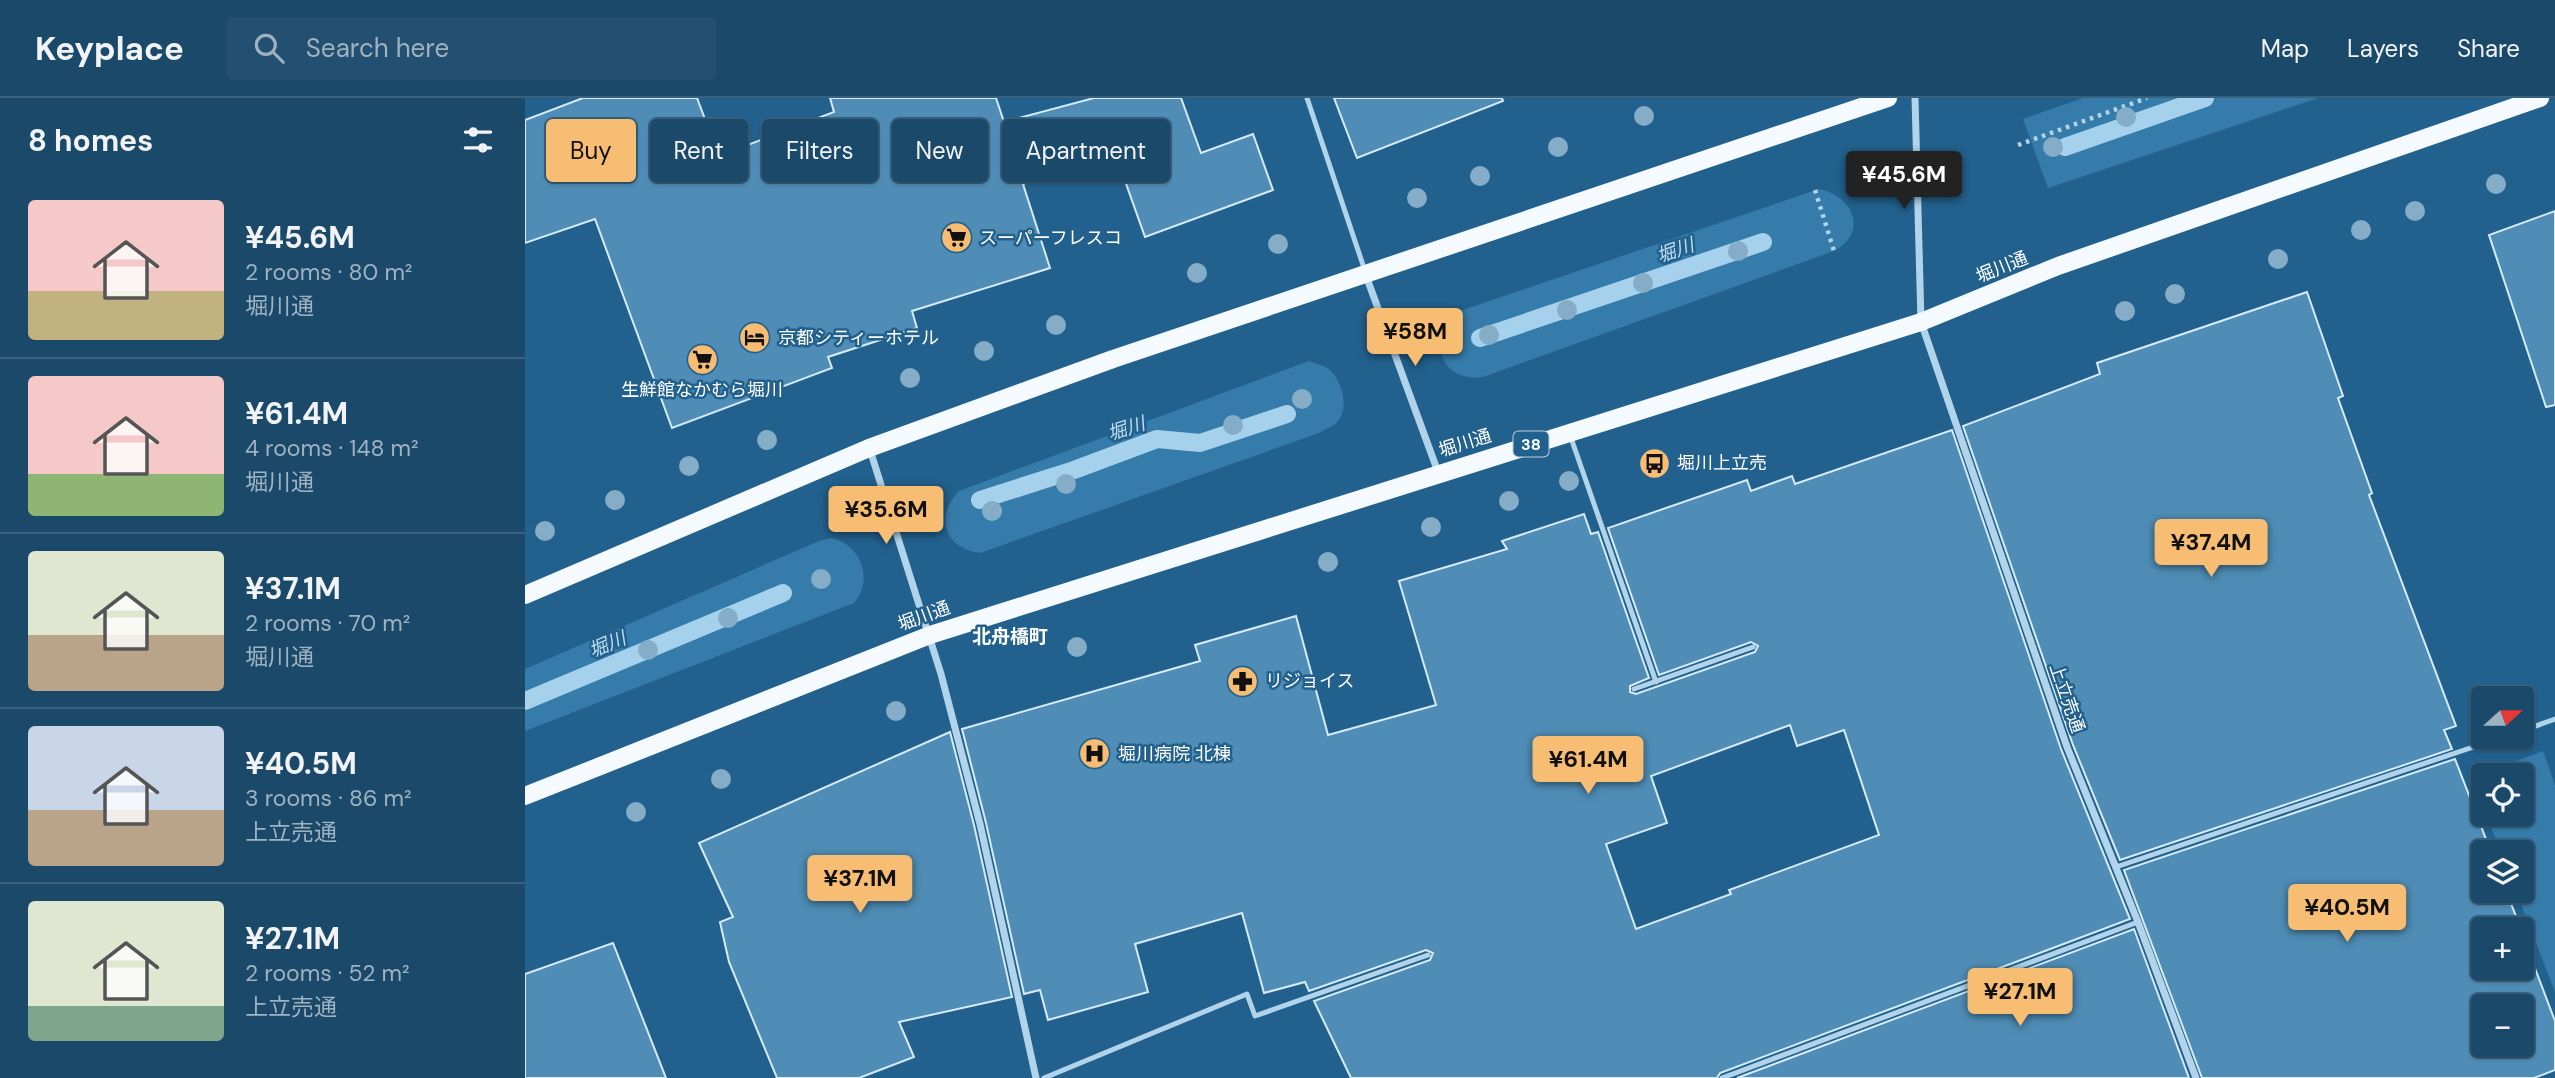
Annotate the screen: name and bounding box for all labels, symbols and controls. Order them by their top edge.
search box [226,17,716,80]
text: Keyplace [35,27,184,70]
icon: search [250,29,288,67]
text: Search here [306,31,449,65]
text: Map [2261,33,2309,64]
text: Layers [2347,33,2419,64]
text: Share [2457,33,2520,64]
chip: Buy [546,119,636,182]
chip: Rent [650,119,748,182]
chip: Filters [762,119,878,182]
chip: New [892,119,988,182]
chip: Apartment [1002,119,1170,182]
text: 8 homes [28,121,153,160]
icon: filters [459,121,497,159]
pin: ¥45.6M [1847,152,1961,211]
text: ¥45.6M [1862,159,1946,189]
text: ¥45.6M [245,218,355,257]
supermarket icon: スーパーフレスコ [939,221,973,255]
place label: スーパーフレスコ [979,226,1122,250]
icon: home [84,228,168,312]
water label: 堀川 [1653,232,1699,268]
street label: 堀川通 [1972,246,2032,288]
text: 2 rooms · 80 m² [245,257,412,287]
text: 堀川通 [245,291,314,321]
pin: ¥58M [1374,308,1456,368]
text: ¥58M [1383,316,1447,346]
hotel icon: 京都シティーホテル [738,321,772,355]
place label: 京都シティーホテル [778,326,939,350]
supermarket icon: 生鮮館なかむら堀川 [685,343,719,377]
place label: 生鮮館なかむら堀川 [621,378,783,402]
text: ¥61.4M [245,394,348,433]
icon: home [84,404,168,488]
water label: 堀川 [1104,410,1150,446]
street label: 堀川通 [1436,424,1494,462]
road number: 38 [1513,432,1549,456]
text: 4 rooms · 148 m² [245,433,419,463]
bus stop icon: 堀川上立売 [1637,446,1671,480]
place label: 堀川上立売 [1677,451,1767,475]
text: 堀川通 [245,467,314,497]
pin: ¥35.6M [829,486,943,546]
text: ¥35.6M [844,494,928,524]
pin: ¥37.4M [2154,519,2268,579]
text: ¥37.4M [2171,527,2251,557]
text: ¥37.1M [245,569,341,608]
icon: home [84,579,168,663]
street label: 堀川通 [895,595,953,637]
text: 2 rooms · 70 m² [245,608,410,638]
district label: 北舟橋町 [972,624,1048,649]
water label: 堀川 [585,625,631,663]
text: 堀川通 [245,642,314,672]
street label: 上立売通 [2044,660,2090,736]
pharmacy icon: リジョイス [1225,664,1259,698]
place label: リジョイス [1265,669,1354,693]
north arrow [2471,686,2534,749]
map controls [2471,686,2534,1057]
pin: ¥61.4M [1531,736,1645,796]
hospital icon: 堀川病院 北棟 [1078,737,1112,771]
place label: 堀川病院 北棟 [1118,742,1231,766]
text: ¥40.5M [245,744,357,783]
text: ¥61.4M [1548,744,1628,774]
icon: home [84,754,168,838]
button: locate [2471,763,2534,826]
text: 3 rooms · 86 m² [245,783,412,813]
text: 上立売通 [245,817,337,847]
button: layers [2471,840,2534,903]
pin: ¥37.1M [803,856,917,915]
text: ¥37.1M [823,863,897,893]
pin: ¥40.5M [2290,884,2404,944]
text: ¥40.5M [2304,892,2390,922]
button: + [2471,917,2534,980]
text: ¥27.1M [245,919,340,958]
icon: home [84,929,168,1013]
text: 2 rooms · 52 m² [245,958,410,988]
pin: ¥27.1M [1963,968,2077,1028]
text: ¥27.1M [1984,976,2056,1006]
text: 上立売通 [245,992,337,1022]
button: − [2471,994,2534,1057]

